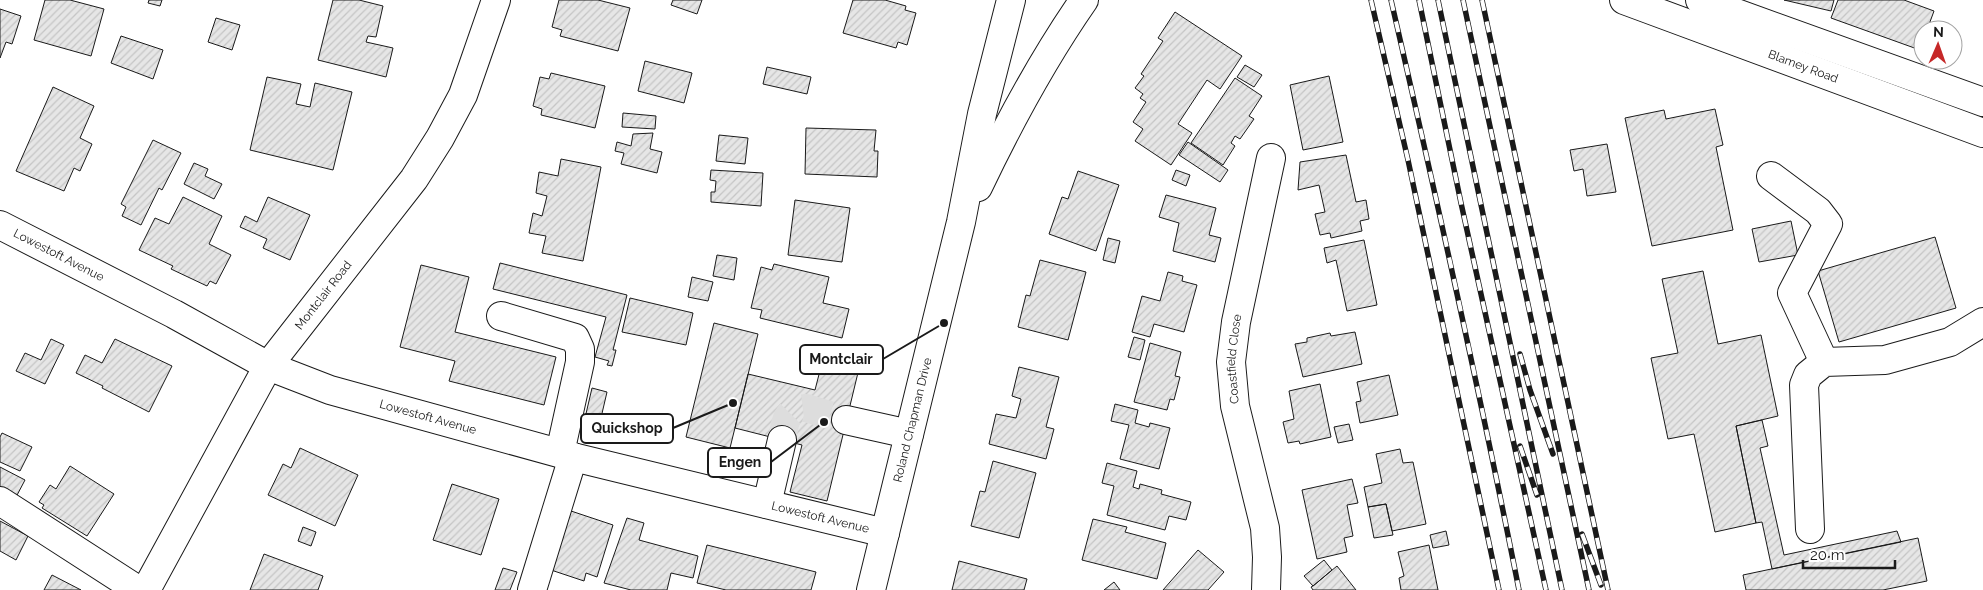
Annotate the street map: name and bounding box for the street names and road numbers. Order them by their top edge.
street label: Blamey Road [1766,47,1840,86]
street label: Lowestoft Avenue [11,226,106,284]
street label: Montclair Road [292,258,354,332]
street label: Coastfield Close [1224,313,1244,404]
street label: Roland Chapman Drive [891,356,935,484]
street label: Lowestoft Avenue [378,397,478,437]
street label: Lowestoft Avenue [770,499,871,536]

